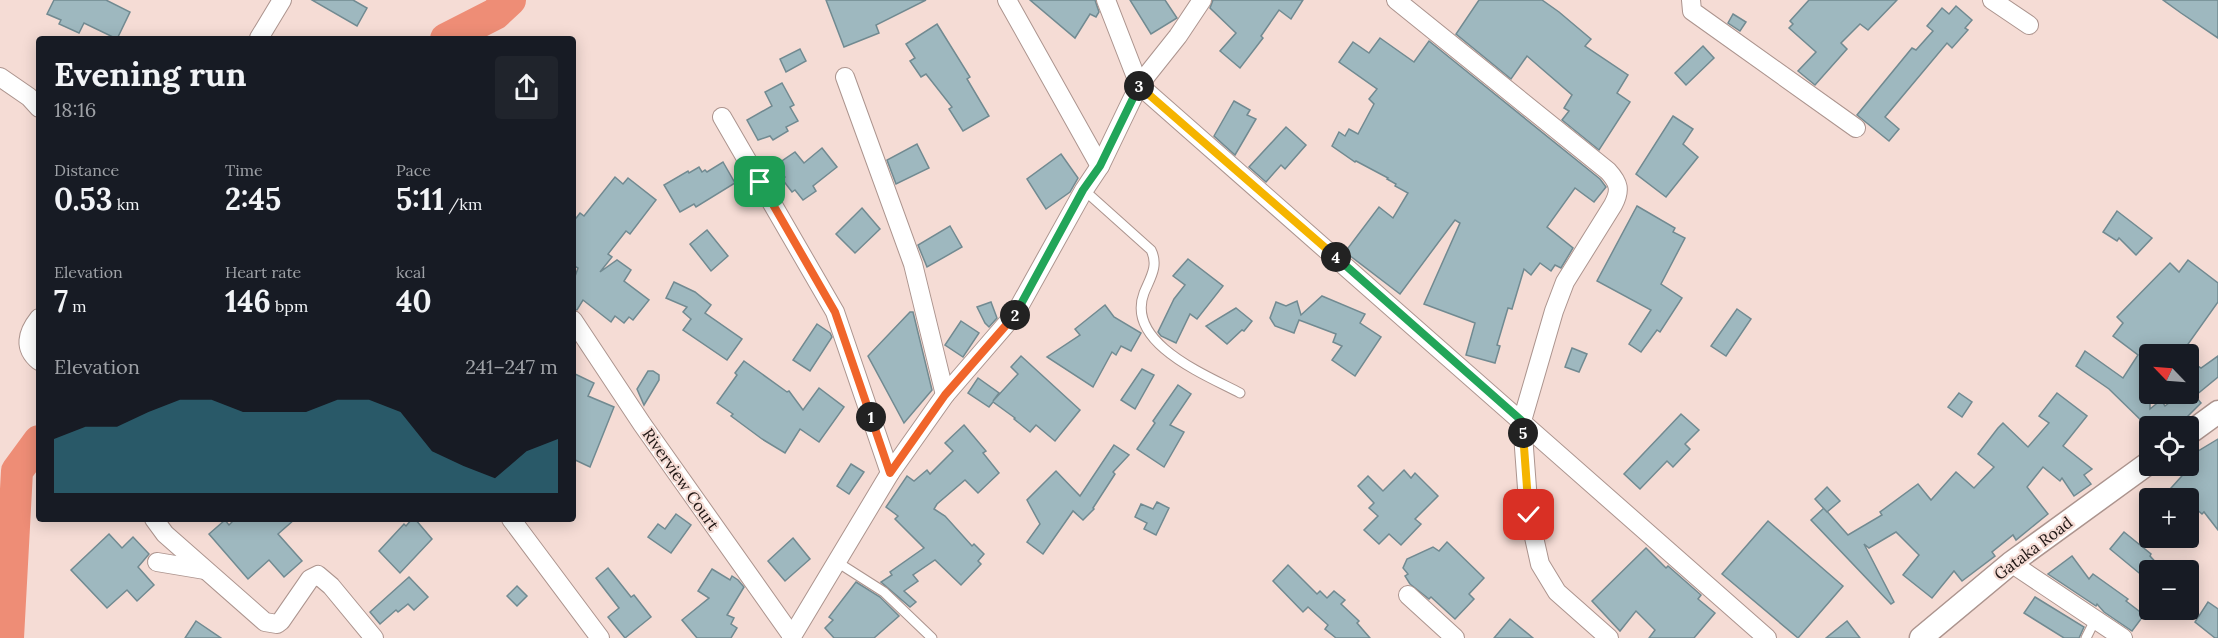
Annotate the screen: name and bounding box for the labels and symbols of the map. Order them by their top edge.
pin: 3 [1124,71,1154,101]
pin [734,156,785,207]
pin: 4 [1321,242,1351,272]
pin: 2 [1000,300,1030,330]
north arrow [2139,344,2199,404]
pin: 1 [856,402,886,432]
pin: 5 [1508,418,1538,448]
street label: Riverview Court [638,424,724,534]
pin [1503,489,1554,540]
street label: Gataka Road [1990,512,2076,584]

